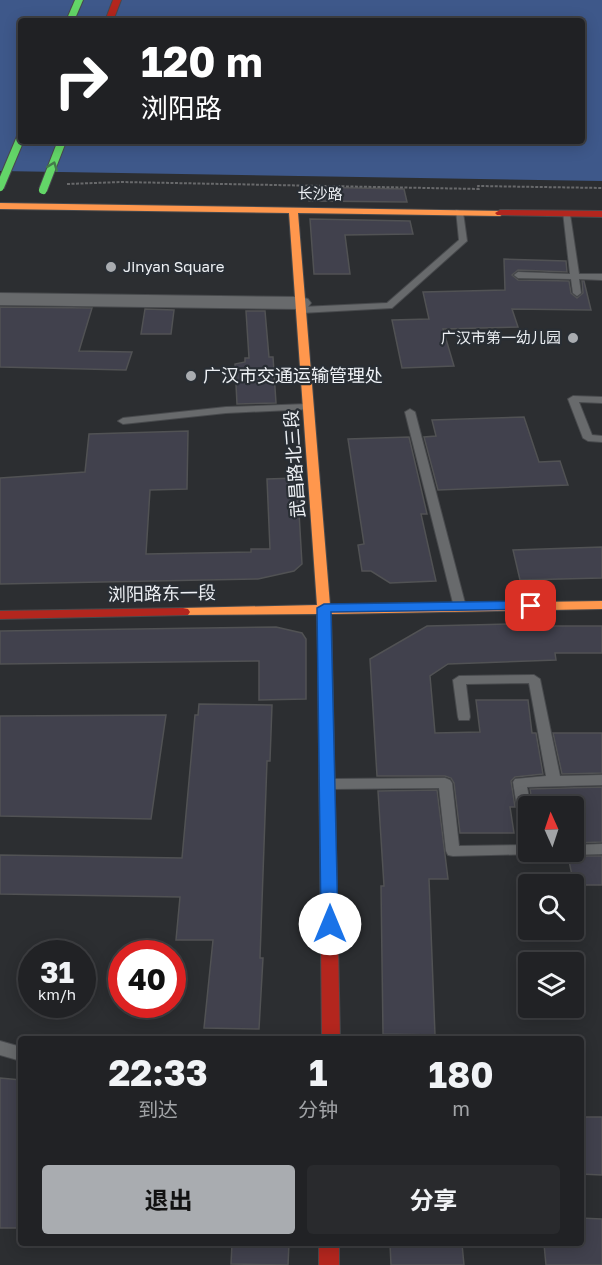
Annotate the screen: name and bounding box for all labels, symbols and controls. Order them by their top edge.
text: 120 m [141,36,263,86]
icon: right [42,42,120,120]
text: 浏阳路 [141,92,222,124]
one-way arrow [46,161,58,172]
street label: 长沙路 [297,184,343,202]
place label: Jinyan Square [123,257,225,275]
marker: Jinyan Square [104,260,118,274]
place label: 广汉市第一幼儿园 [441,328,561,346]
marker: 广汉市第一幼儿园 [566,331,580,345]
place label: 广汉市交通运输管理处 [203,364,383,386]
marker: 广汉市交通运输管理处 [184,369,198,383]
street label: 武昌路北三段 [279,409,309,519]
pin [505,580,556,631]
street label: 浏阳路东一段 [108,581,216,605]
icon: arrive [514,589,547,622]
north arrow [518,796,584,862]
map controls [518,796,584,1018]
button: search [518,874,584,940]
position arrow [298,892,362,956]
speed limit sign: 40 [108,940,186,1018]
button: layers [518,952,584,1018]
text: 31 [40,954,74,990]
text: km/h [38,985,76,1003]
text: 22:33 [108,1051,208,1094]
text: 1 [309,1051,327,1094]
text: 180 [429,1053,494,1096]
text: m [452,1096,470,1120]
text: 到达 [138,1097,178,1121]
text: 分钟 [298,1097,338,1121]
button: 退出 [42,1165,295,1234]
button: 分享 [307,1165,560,1234]

